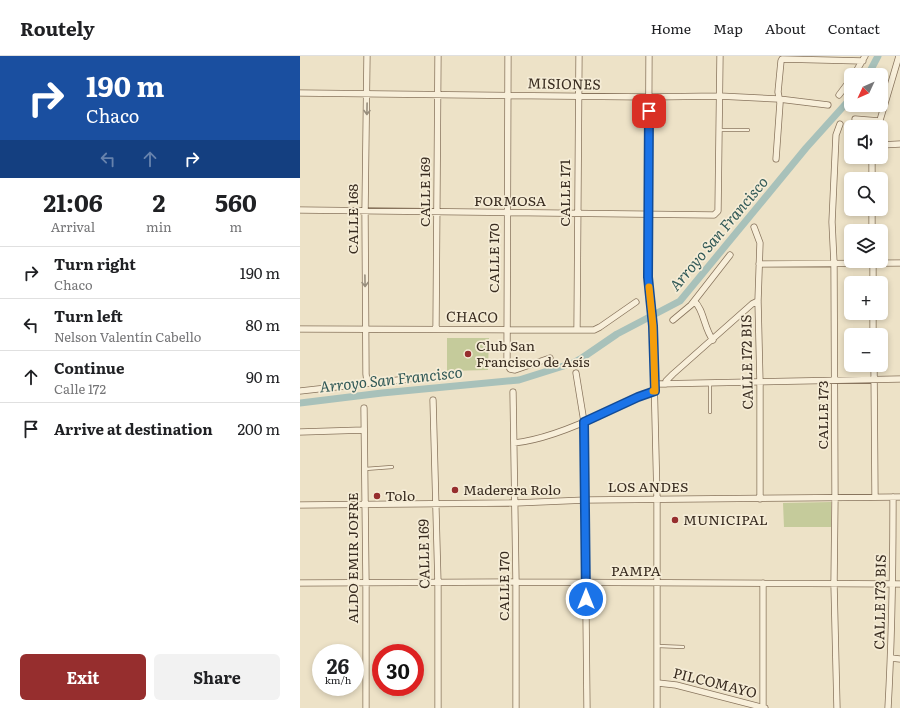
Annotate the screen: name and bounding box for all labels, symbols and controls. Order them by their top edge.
text: Routely [20,14,95,42]
text: Home [651,18,691,38]
text: Map [713,18,743,38]
text: About [765,18,806,38]
text: Contact [828,18,880,38]
text: 190 m [86,64,164,106]
north arrow [844,68,888,112]
map controls [844,68,888,372]
icon: right [20,72,72,124]
street label: MISIONES [527,72,601,94]
pin [632,94,666,128]
icon: arrive [638,100,660,122]
text: Chaco [86,102,139,129]
one-way arrow [363,102,371,115]
button: sound [844,120,888,164]
icon: left [97,148,119,170]
icon: ahead [139,148,161,170]
icon: right [181,148,203,170]
street label: CALLE 169 [414,157,434,227]
street label: CALLE 171 [554,159,574,227]
water label: Arroyo San Francisco [663,171,773,295]
button: search [844,172,888,216]
text: 21:06 [43,184,103,219]
text: 2 [152,184,165,219]
text: 560 [215,184,257,219]
street label: CALLE 168 [342,184,362,254]
street label: FORMOSA [474,190,547,210]
text: Arrival [51,217,95,236]
text: min [146,217,172,236]
text: m [229,217,242,236]
street label: CALLE 170 [483,223,503,293]
button: layers [844,224,888,268]
text: Turn right [54,252,136,275]
text: 190 m [240,261,280,284]
icon: right [20,262,42,284]
one-way arrow [362,274,369,287]
text: Chaco [54,275,93,294]
button: + [844,276,888,320]
text: Turn left [54,304,123,327]
street label: CHACO [446,306,498,326]
text: 80 m [246,313,280,336]
icon: left [20,314,42,336]
street label: CALLE 172 BIS [735,314,757,410]
text: Nelson Valentín Cabello [54,327,201,346]
button: − [844,328,888,372]
place label: Club San Francisco de Asís [476,335,590,371]
marker: Club San Francisco de Asís [463,349,473,359]
text: Continue [54,356,124,379]
water label: Arroyo San Francisco [318,360,463,397]
text: 90 m [246,365,280,388]
icon: ahead [20,366,42,388]
text: Calle 172 [54,379,106,398]
street label: CALLE 173 [812,380,832,450]
text: Arrive at destination [54,417,213,440]
text: 200 m [238,417,280,440]
icon: arrive [20,418,42,440]
street label: LOS ANDES [608,476,688,496]
place label: Maderera Rolo [463,479,561,499]
place label: Tolo [385,485,415,505]
marker: Maderera Rolo [450,485,460,495]
marker: Tolo [372,491,382,501]
street label: ALDO EMIR JOFRE [342,492,362,624]
place label: MUNICIPAL [683,509,768,529]
marker: MUNICIPAL [670,515,680,525]
street label: CALLE 169 [412,519,434,589]
street label: CALLE 170 [493,551,513,621]
street label: CALLE 173 BIS [868,554,890,650]
street label: PAMPA [611,560,662,580]
position arrow [565,578,607,620]
speed limit sign: 30 [372,644,424,696]
text: 26 [327,650,349,680]
button: Exit [20,654,146,700]
button: Share [154,654,280,700]
street label: PILCOMAYO [671,662,759,702]
text: km/h [325,672,351,687]

